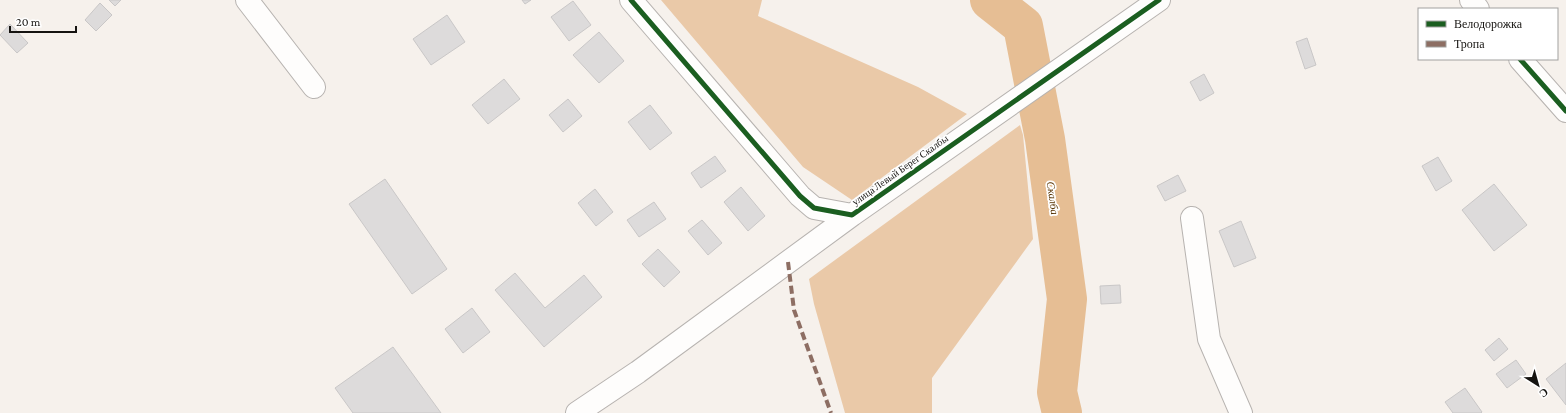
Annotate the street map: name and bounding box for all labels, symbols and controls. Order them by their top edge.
scale bar [10,8,76,34]
legend [1418,8,1558,60]
text: 20 m [16,15,41,29]
text: Велодорожка [1454,17,1523,31]
text: Тропа [1454,37,1485,51]
street label: улица Левый Берег Скалбы [850,132,950,207]
water label: Скалба [1045,180,1061,216]
north arrow [1518,365,1558,405]
text: С [1537,386,1551,400]

